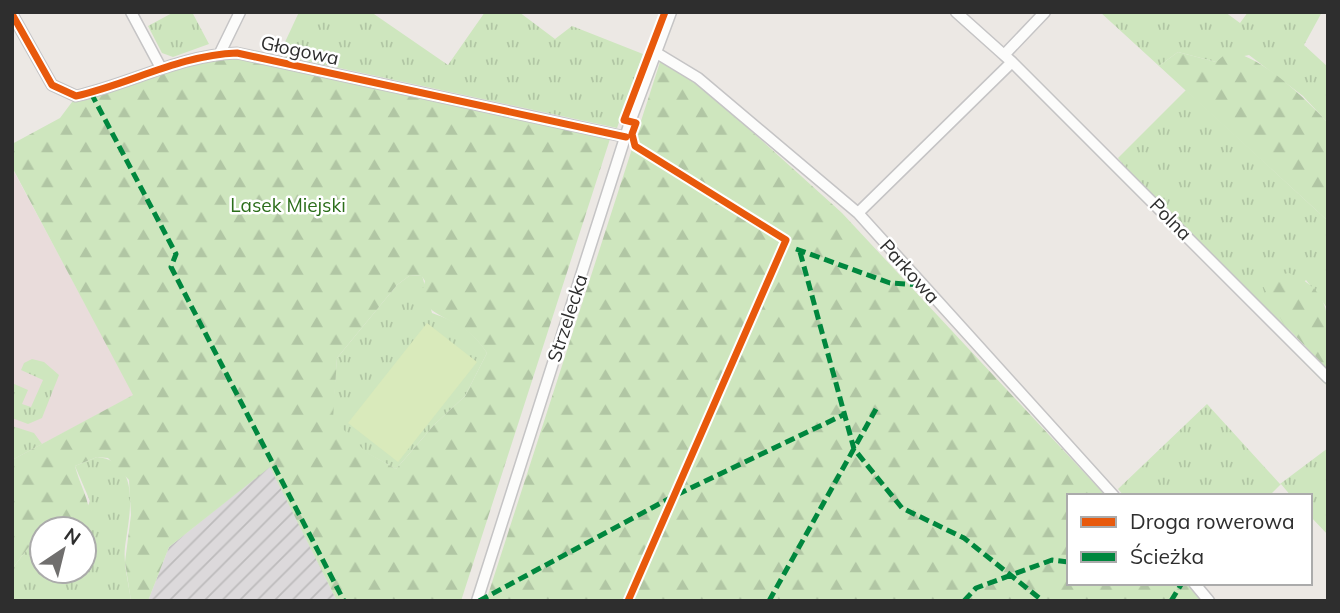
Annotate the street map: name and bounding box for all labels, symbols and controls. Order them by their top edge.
street label: Głogowa [259,30,341,70]
park label: Lasek Miejski [230,193,346,217]
street label: Polna [1145,193,1197,245]
street label: Parkowa [875,234,945,308]
street label: Strzelecka [542,271,592,365]
legend [1067,494,1312,585]
text: Droga rowerowa [1130,508,1295,534]
north arrow [28,515,98,585]
text: N [60,522,86,550]
text: Ścieżka [1130,543,1204,569]

